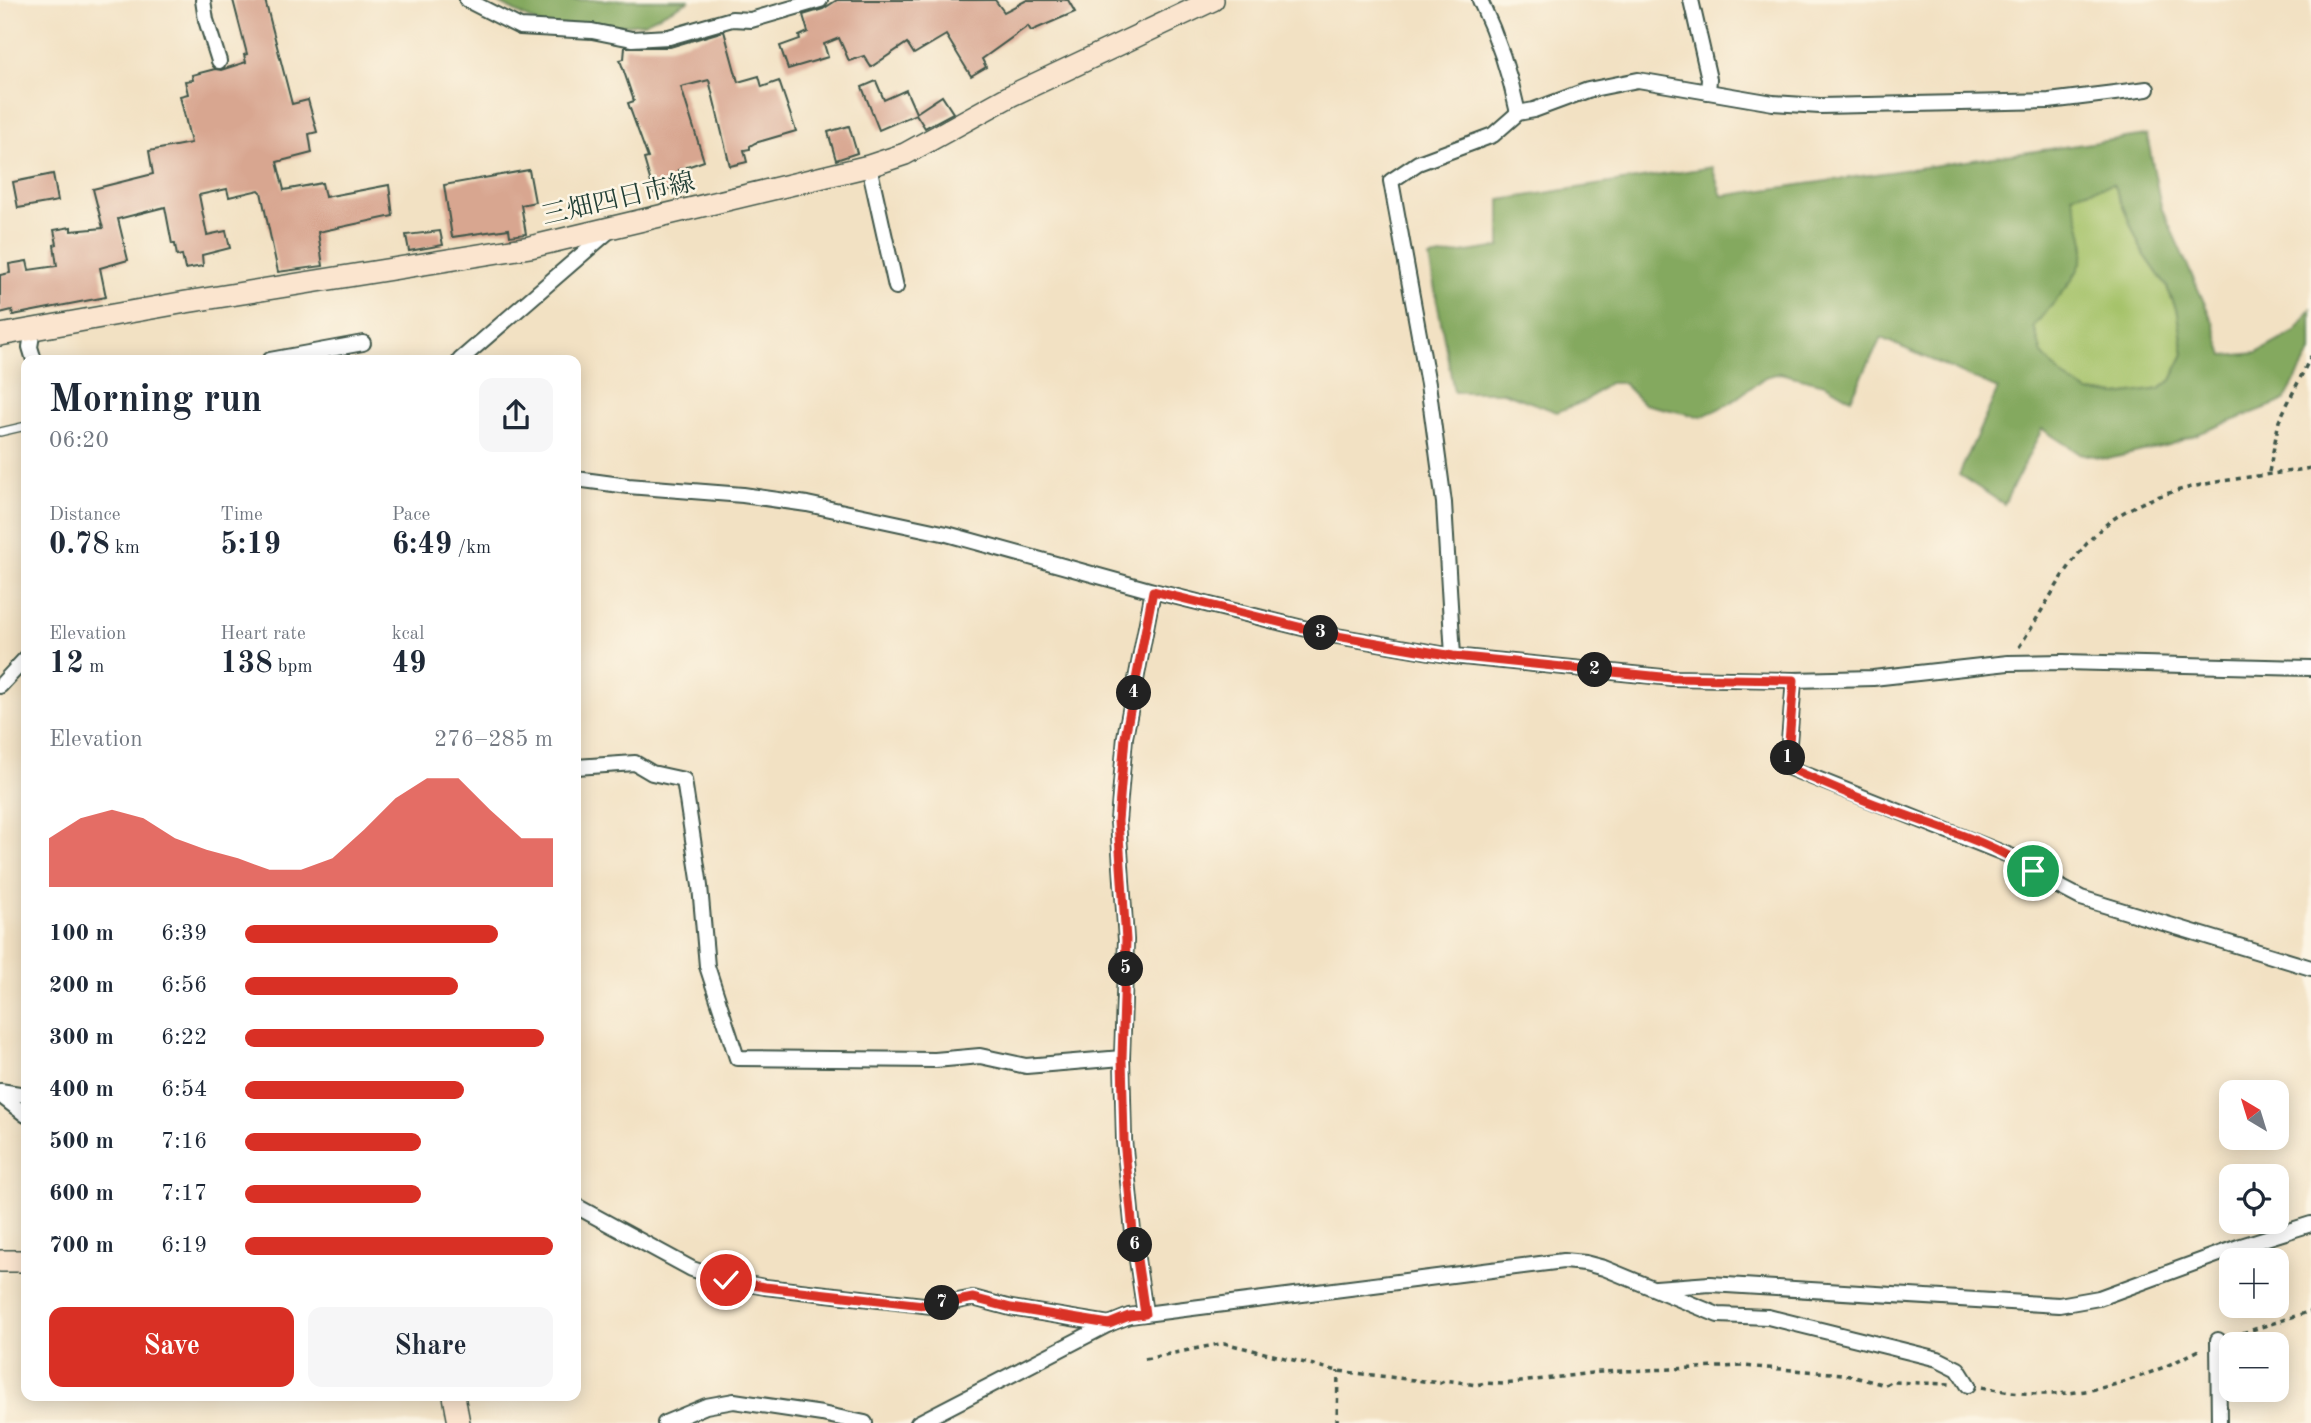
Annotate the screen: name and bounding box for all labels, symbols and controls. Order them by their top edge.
street label: 三畑四日市線 [539,168,697,230]
button: share [479,378,553,452]
text: Morning run [49,382,262,420]
text: 06:20 [49,429,109,452]
text: Distance [49,506,121,525]
text: Time [220,506,263,525]
text: Pace [392,506,430,525]
text: 0.78 [49,530,110,560]
text: 5:19 [220,530,281,560]
text: 6:49 [392,530,452,560]
text: km [110,539,140,558]
text: /km [452,539,491,558]
pin: 3 [1304,616,1338,650]
text: 3 [1315,623,1326,642]
text: Elevation [49,625,126,644]
text: Heart rate [220,625,306,644]
text: kcal [392,625,424,644]
text: 12 [49,649,84,679]
text: 138 [220,649,273,679]
text: 49 [392,649,426,679]
pin: 2 [1578,652,1612,688]
text: m [84,658,104,677]
text: bpm [273,658,313,677]
text: 2 [1589,660,1600,679]
pin: 4 [1116,676,1152,710]
text: 4 [1128,683,1139,702]
text: Elevation [49,728,143,751]
text: 276–285 m [434,728,553,751]
pin: 1 [1770,740,1806,776]
text: 1 [1782,748,1793,767]
pin [2003,841,2063,901]
icon: arrive [2014,852,2052,890]
text: 100 m [49,922,114,945]
text: 6:39 [161,922,207,945]
pin: 5 [1108,951,1144,986]
text: 5 [1120,959,1131,978]
text: 200 m [49,974,114,997]
text: 6:56 [161,974,207,997]
text: 300 m [49,1026,114,1049]
text: 6:22 [161,1026,207,1049]
text: 400 m [49,1078,114,1101]
text: 6:54 [161,1078,207,1101]
north arrow [2219,1080,2289,1150]
map controls [2219,1080,2289,1402]
text: 500 m [49,1130,114,1153]
text: 7:16 [161,1130,207,1153]
button: locate [2219,1164,2289,1234]
text: 600 m [49,1182,114,1205]
text: 7:17 [161,1182,207,1205]
pin: 6 [1118,1228,1152,1262]
text: 700 m [49,1234,114,1257]
text: 6:19 [161,1234,207,1257]
text: 6 [1129,1235,1140,1254]
button: + [2219,1248,2289,1318]
pin [696,1250,756,1310]
icon: check [707,1261,745,1299]
pin: 7 [925,1286,960,1320]
text: 7 [936,1293,947,1312]
button: Save [49,1307,294,1387]
button: Share [308,1307,553,1387]
button: − [2219,1332,2289,1402]

